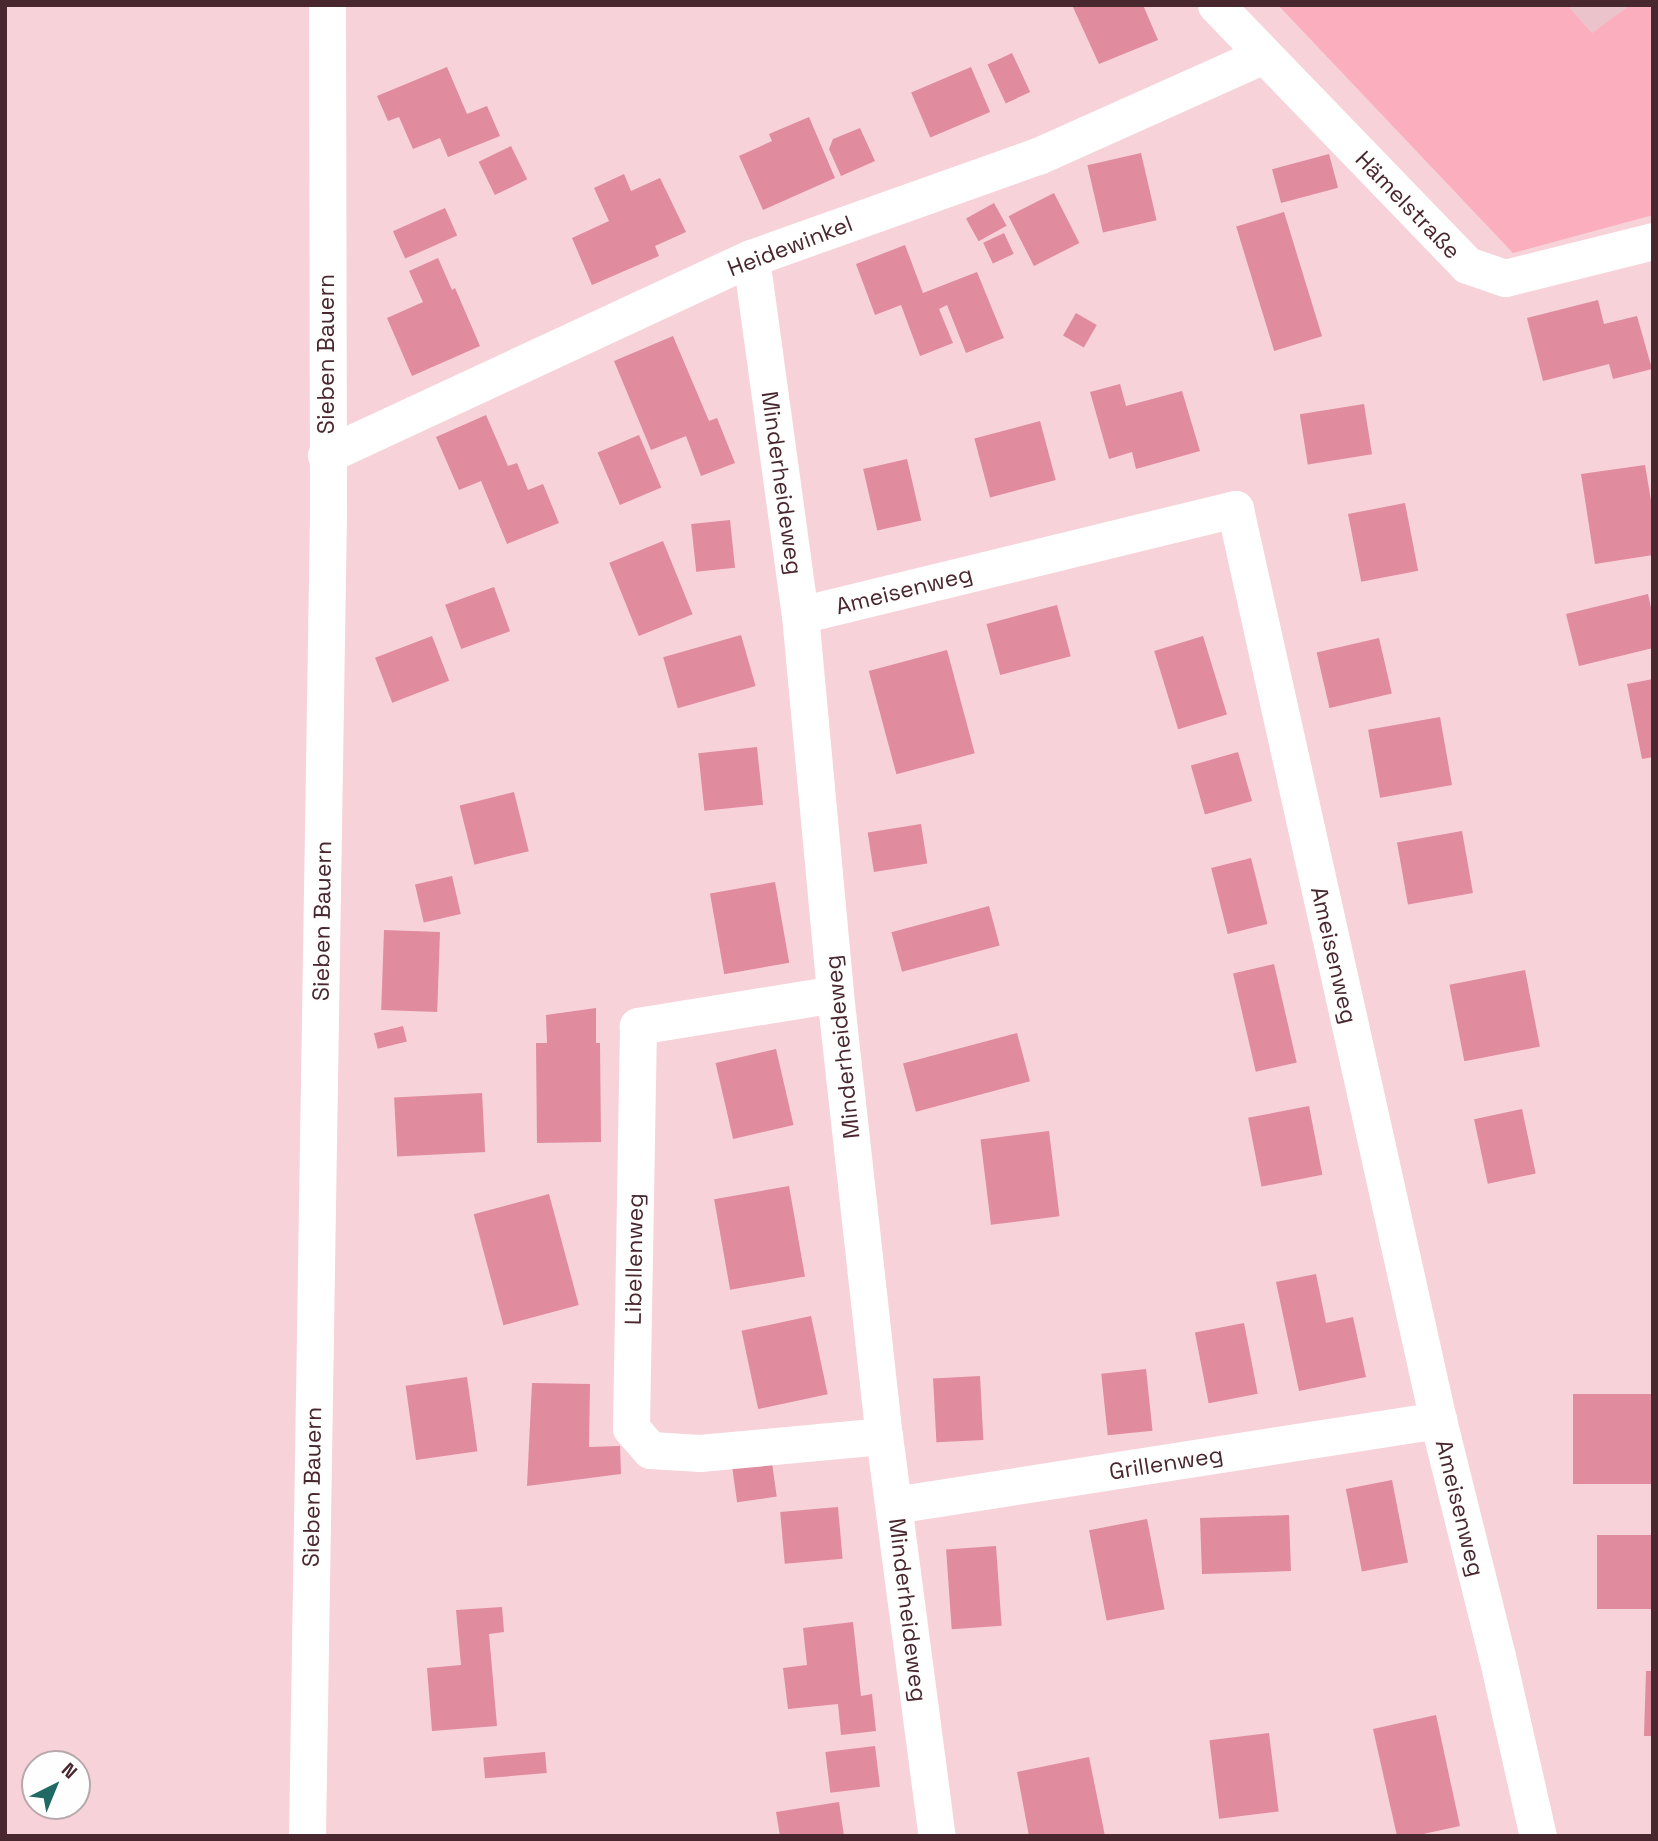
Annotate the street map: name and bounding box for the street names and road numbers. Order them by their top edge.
street label: Hämelstraße [1350,145,1466,265]
street label: Heidewinkel [724,210,856,282]
street label: Sieben Bauern [312,274,340,434]
street label: Minderheideweg [755,390,809,576]
street label: Ameisenweg [833,560,975,620]
street label: Sieben Bauern [307,841,337,1001]
street label: Ameisenweg [1305,884,1363,1026]
street label: Minderheideweg [819,954,865,1140]
street label: Libellenweg [619,1193,649,1325]
street label: Sieben Bauern [297,1407,327,1567]
street label: Ameisenweg [1430,1437,1490,1579]
street label: Grillenweg [1107,1440,1225,1486]
street label: Minderheideweg [883,1517,933,1703]

